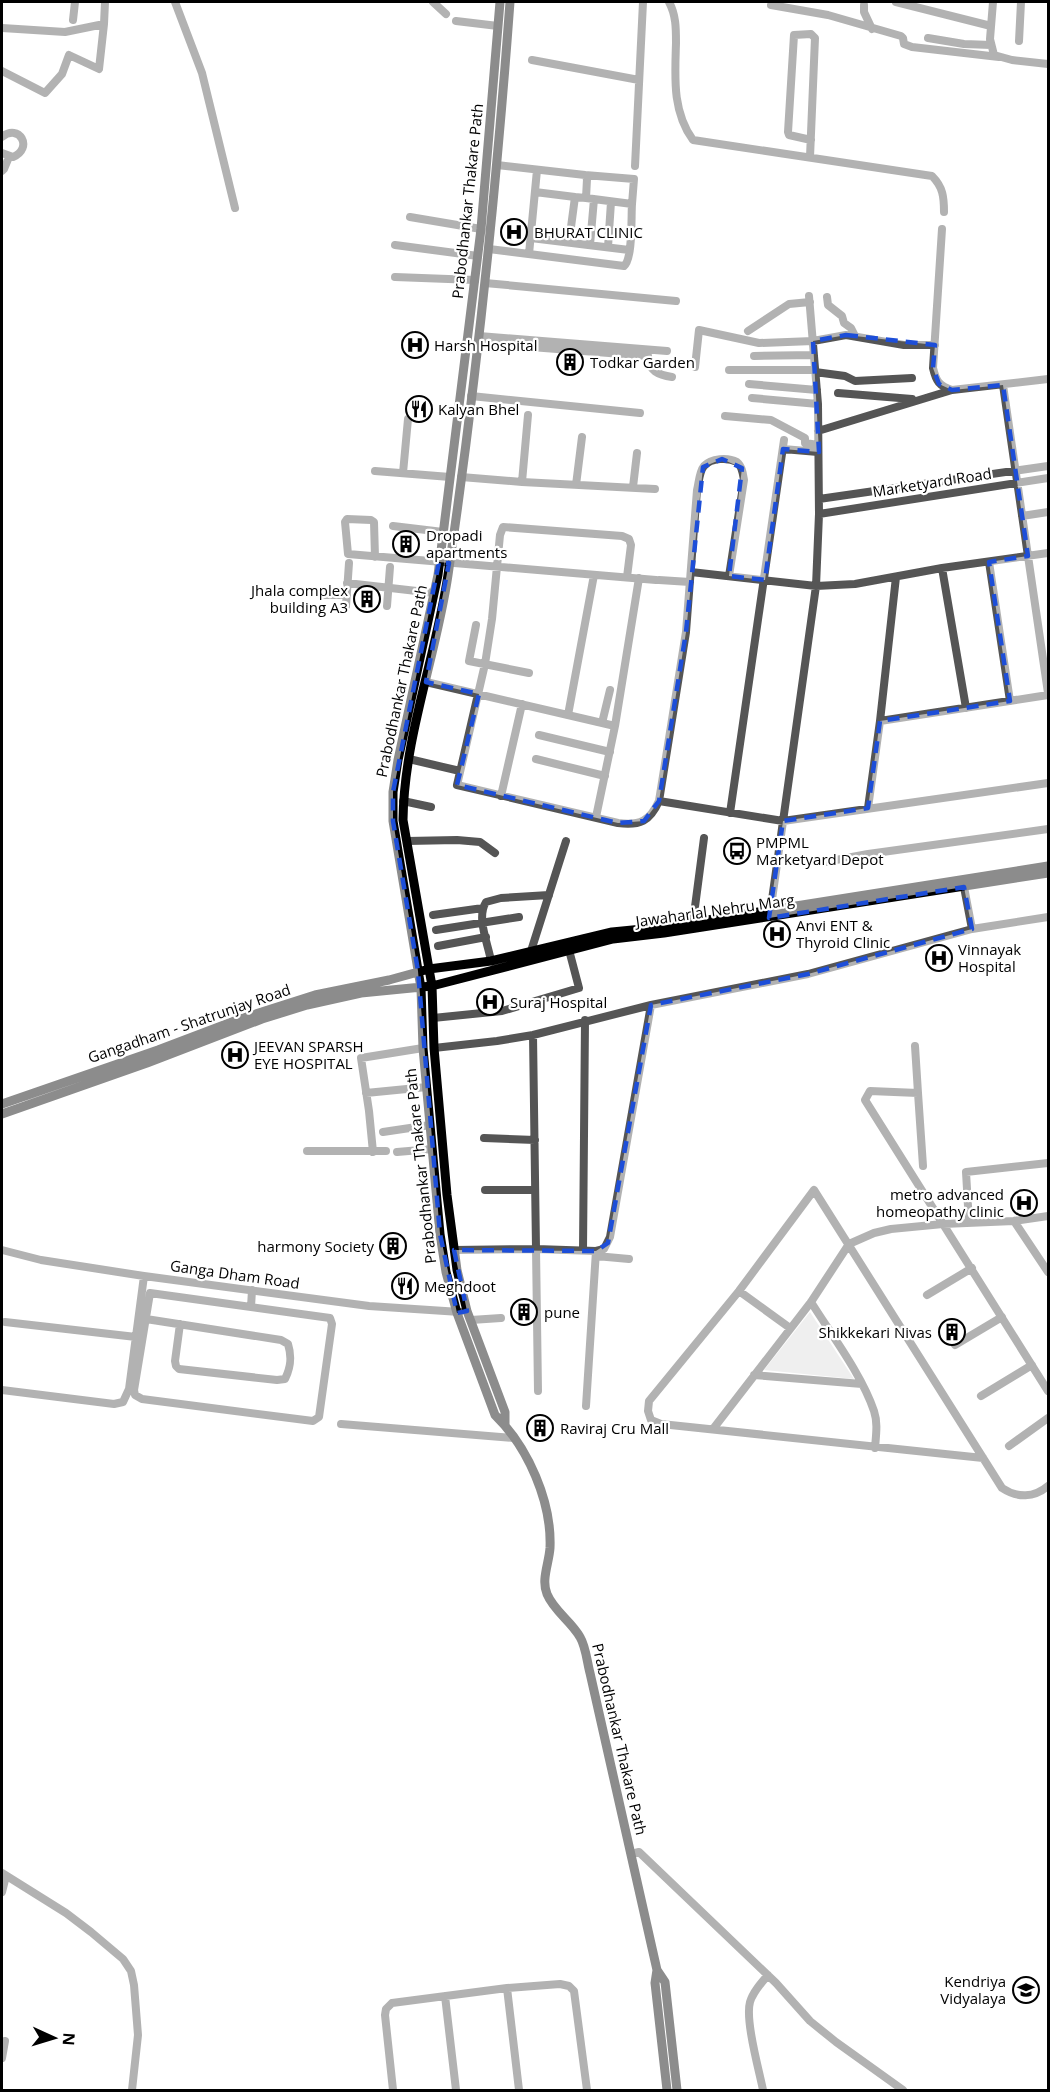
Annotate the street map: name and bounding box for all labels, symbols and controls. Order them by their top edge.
street label: Prabodhankar Thakare Path [447,102,487,300]
hospital icon: BHURAT CLINIC [499,217,529,247]
place label: BHURAT CLINIC [534,222,643,242]
hospital icon: Harsh Hospital [400,330,430,360]
place label: Harsh Hospital [434,335,537,355]
building icon: Todkar Garden [555,347,585,377]
place label: Todkar Garden [590,352,695,372]
restaurant icon: Kalyan Bhel [404,394,434,424]
place label: Kalyan Bhel [438,399,519,419]
street label: Marketyard Road [871,463,993,501]
place label: Dropadi apartments [426,525,507,562]
building icon: Dropadi apartments [391,529,421,559]
place label: Jhala complex building A3 [249,580,348,617]
street label: Prabodhankar Thakare Path [371,583,431,779]
building icon: Jhala complex building A3 [352,584,382,614]
place label: PMPML Marketyard Depot [756,832,884,869]
bus stop icon: PMPML Marketyard Depot [722,836,752,866]
street label: Jawaharlal Nehru Marg [632,889,796,931]
place label: Anvi ENT & Thyroid Clinic [796,915,890,952]
hospital icon: Anvi ENT & Thyroid Clinic [762,919,792,949]
place label: Vinnayak Hospital [958,939,1021,976]
hospital icon: Vinnayak Hospital [924,943,954,973]
street label: Gangadham - Shatrunjay Road [85,979,293,1067]
hospital icon: Suraj Hospital [475,987,505,1017]
place label: Suraj Hospital [510,992,607,1012]
place label: JEEVAN SPARSH EYE HOSPITAL [252,1036,364,1073]
hospital icon: JEEVAN SPARSH EYE HOSPITAL [220,1040,250,1070]
street label: Prabodhankar Thakare Path [400,1067,440,1265]
place label: metro advanced homeopathy clinic [876,1184,1004,1221]
hospital icon: metro advanced homeopathy clinic [1009,1188,1039,1218]
building icon: harmony Society [378,1231,408,1261]
place label: harmony Society [257,1236,374,1256]
street label: Ganga Dham Road [169,1255,301,1293]
restaurant icon: Meghdoot [390,1271,420,1301]
place label: Meghdoot [424,1276,496,1296]
building icon: pune [509,1297,539,1327]
place label: pune [544,1302,580,1322]
building icon: Shikkekari Nivas [937,1317,967,1347]
place label: Shikkekari Nivas [819,1322,932,1342]
building icon: Raviraj Cru Mall [525,1413,555,1443]
place label: Raviraj Cru Mall [560,1418,669,1438]
street label: Prabodhankar Thakare Path [588,1641,652,1837]
place label: Kendriya Vidyalaya [940,1971,1006,2008]
school or university icon: Kendriya Vidyalaya [1011,1975,1041,2005]
north arrow [24,2008,84,2068]
text: N [58,2032,80,2046]

